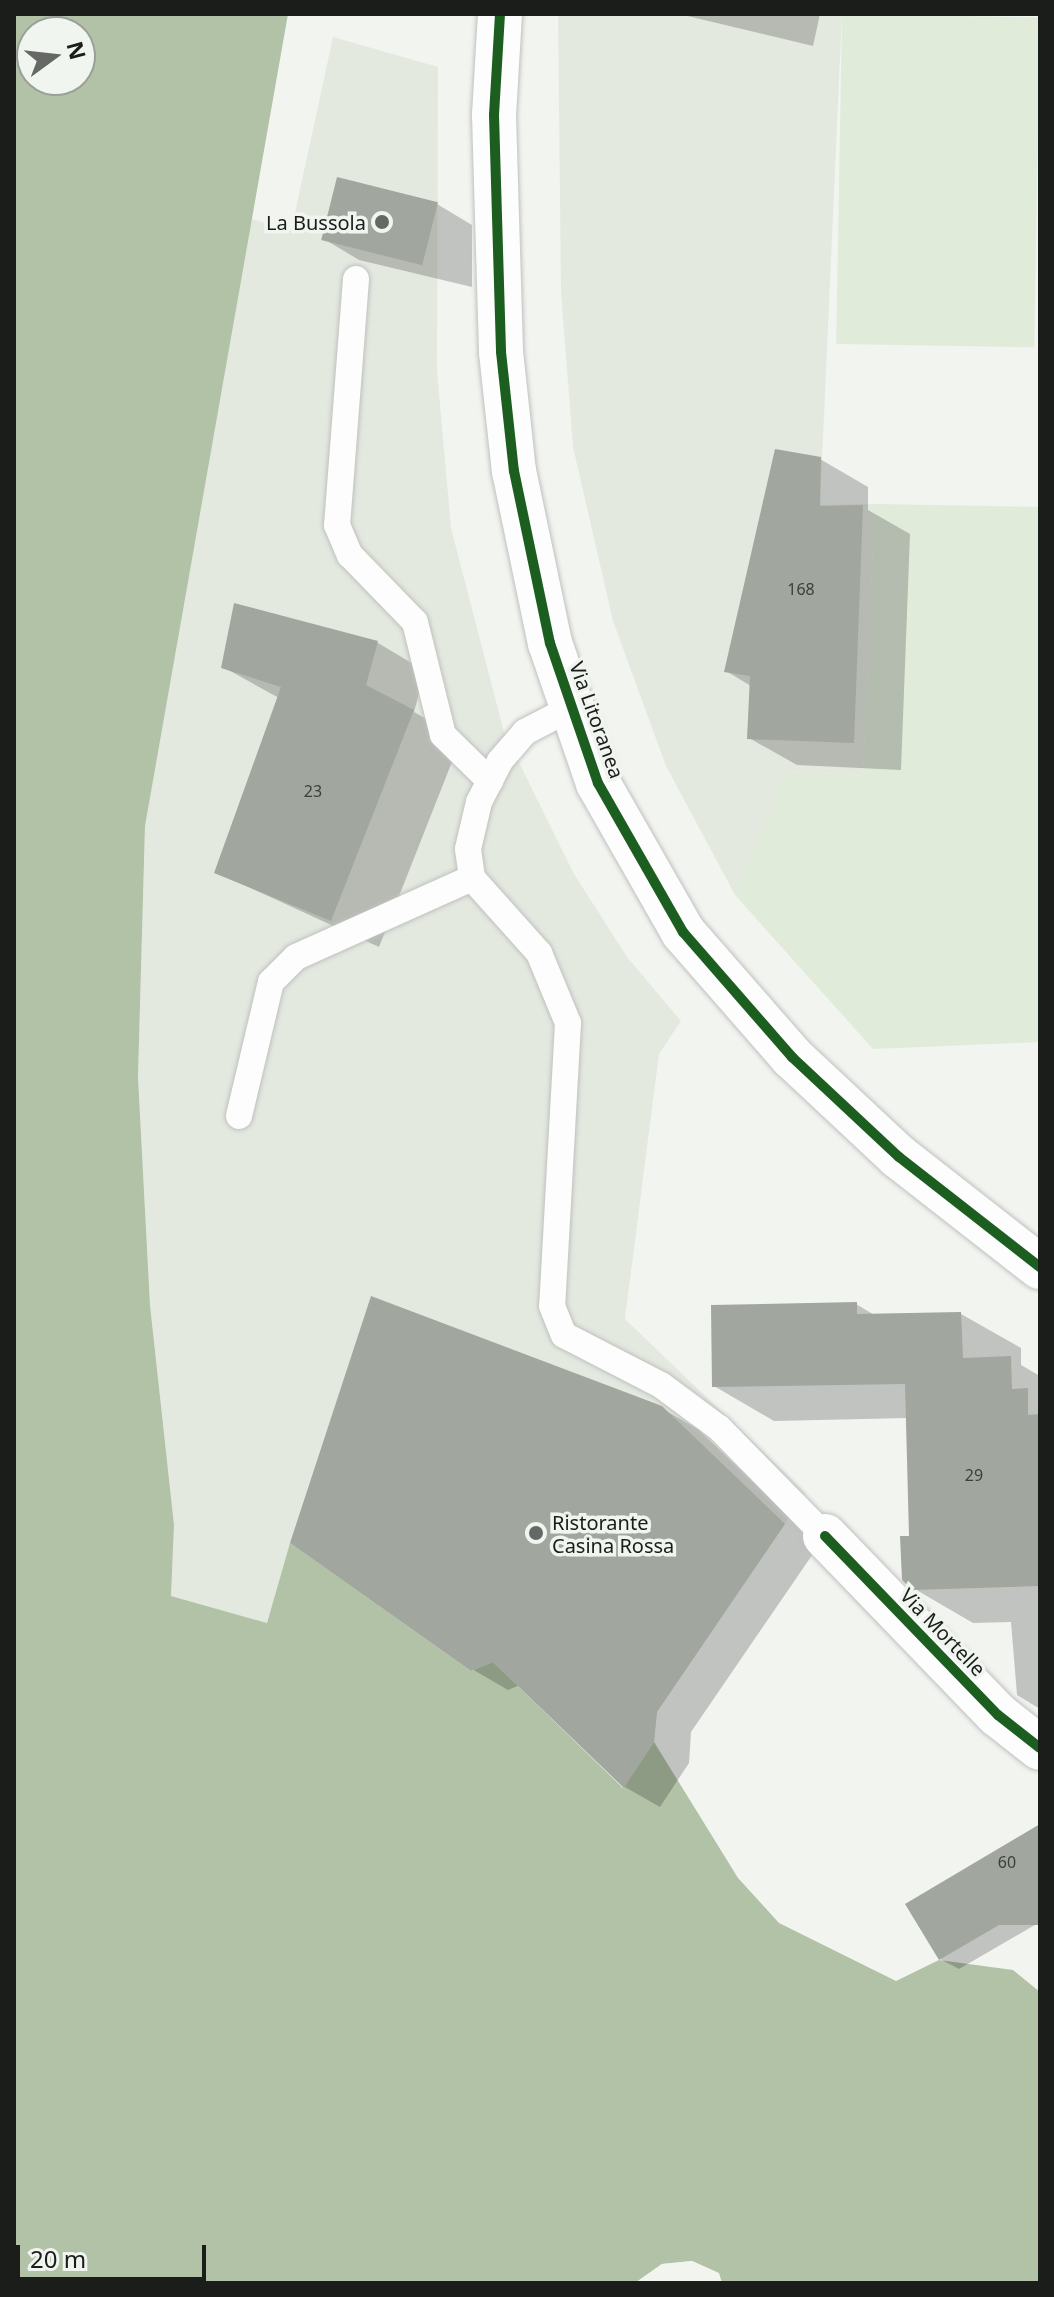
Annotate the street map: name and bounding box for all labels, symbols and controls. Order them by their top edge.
north arrow [16,16,96,96]
text: N [60,38,94,63]
place label: La Bussola [266,210,366,234]
marker: La Bussola [373,213,391,231]
house number: 168 [787,579,815,599]
street label: Via Litoranea [565,658,629,782]
house number: 23 [304,781,322,801]
house number: 29 [965,1465,983,1485]
place label: Ristorante Casina Rossa [552,1510,674,1557]
marker: Ristorante Casina Rossa [527,1524,545,1542]
street label: Via Mortelle [895,1583,991,1681]
house number: 60 [998,1852,1016,1872]
scale bar [20,2229,210,2279]
text: 20 m [30,2242,86,2275]

